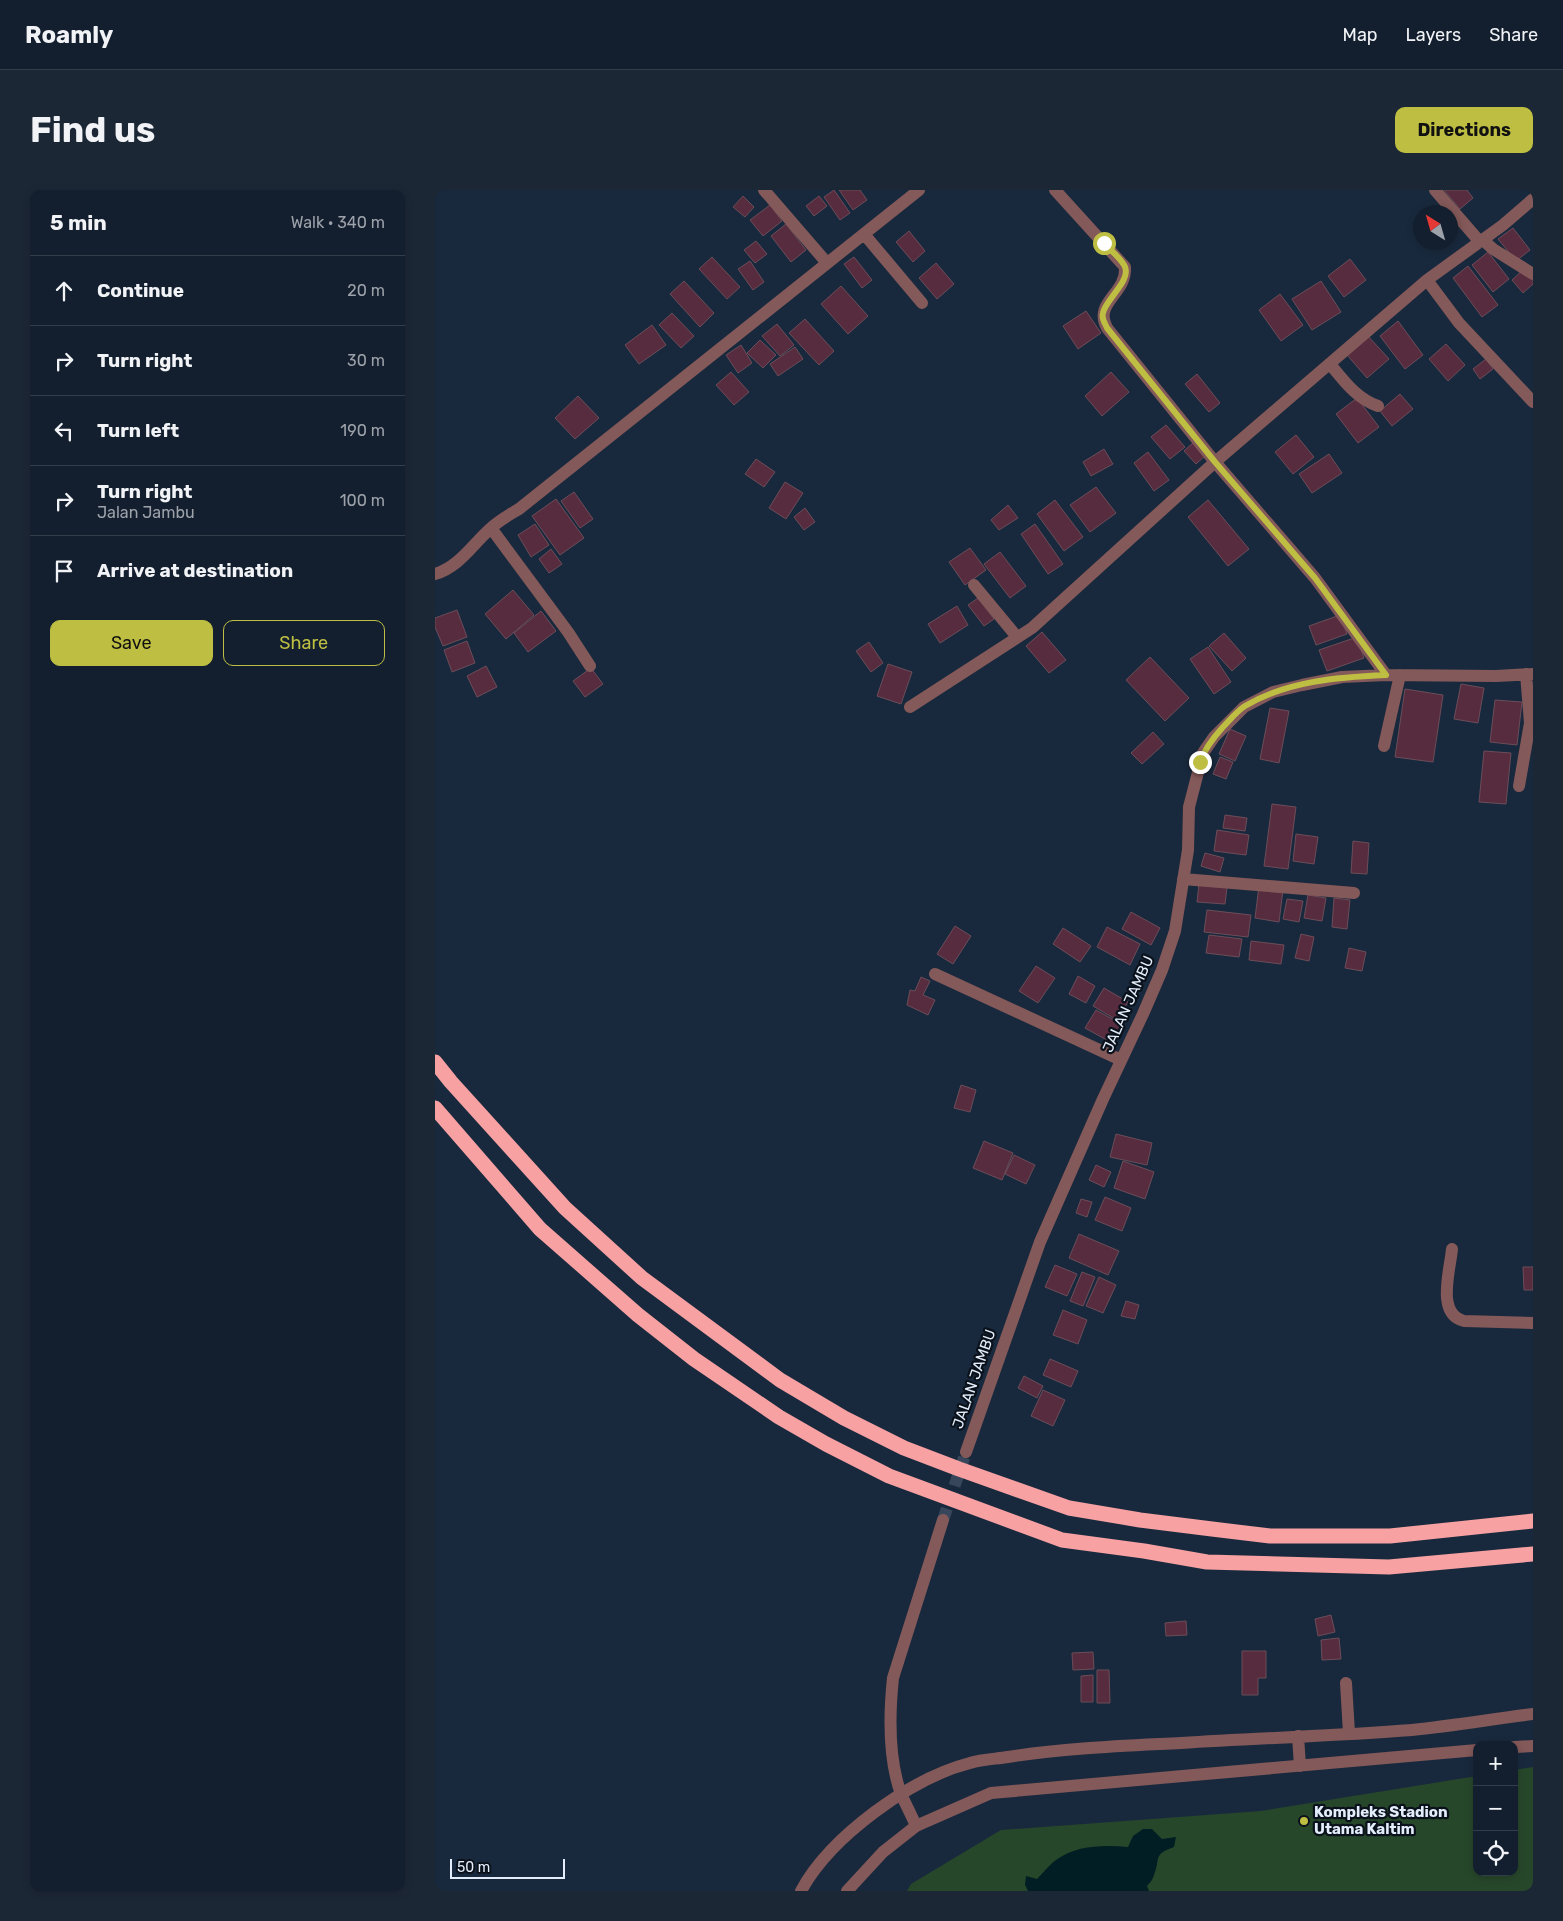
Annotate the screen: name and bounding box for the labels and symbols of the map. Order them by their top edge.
north arrow [1413,205,1458,250]
route start [1093,232,1116,255]
route end [1189,751,1212,774]
street label: JALAN JAMBU [1099,953,1157,1055]
street label: JALAN JAMBU [949,1327,999,1431]
place label: Kompleks Stadion Utama Kaltim [1314,1803,1448,1838]
marker: Kompleks Stadion Utama Kaltim [1298,1815,1310,1827]
scale bar [450,1856,565,1879]

